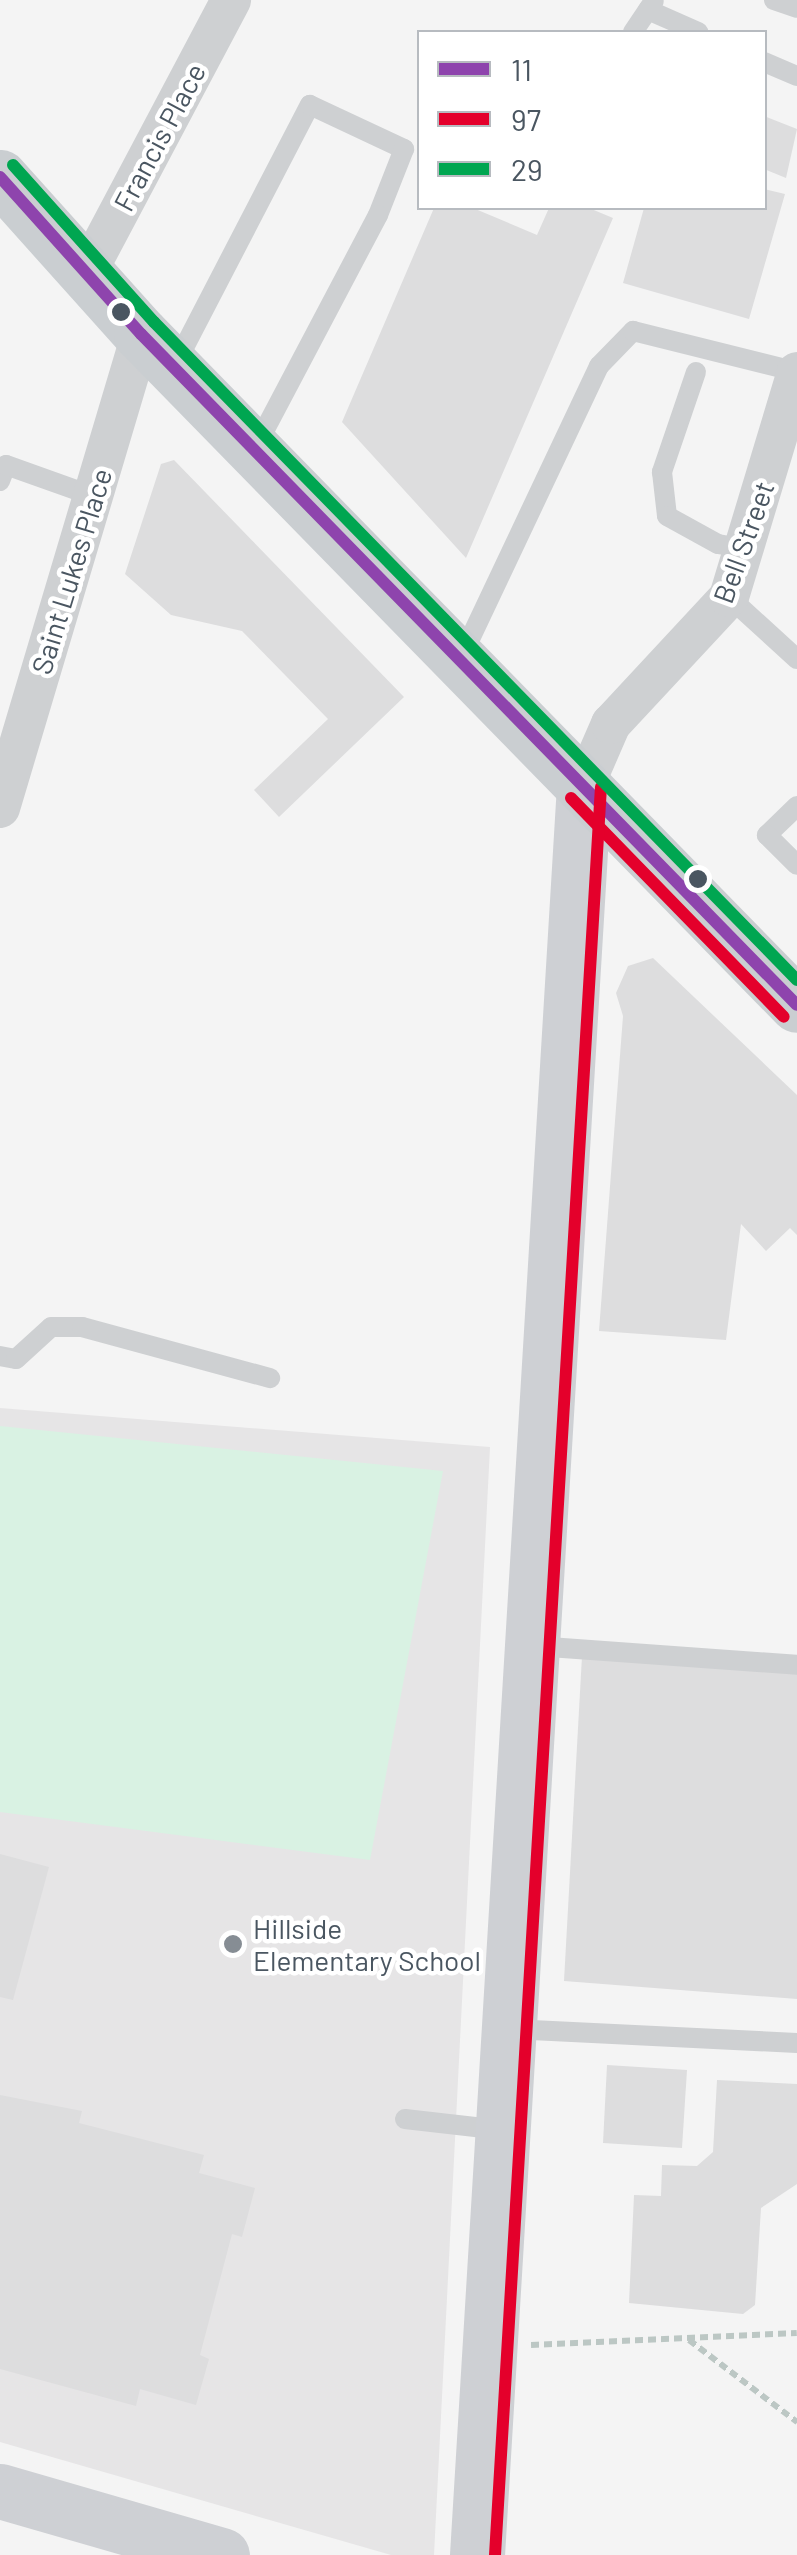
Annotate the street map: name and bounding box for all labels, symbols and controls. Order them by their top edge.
legend [417,30,767,210]
text: 11 [511,51,532,87]
street label: Francis Place [106,57,212,217]
text: 97 [511,101,541,137]
text: 29 [511,151,543,187]
unlabelled marker [111,302,131,322]
street label: Saint Lukes Place [24,464,118,678]
street label: Bell Street [705,476,781,608]
unlabelled marker [688,869,708,889]
place label: Hillside Elementary School [253,1911,481,1977]
marker: Hillside Elementary School [222,1933,244,1955]

